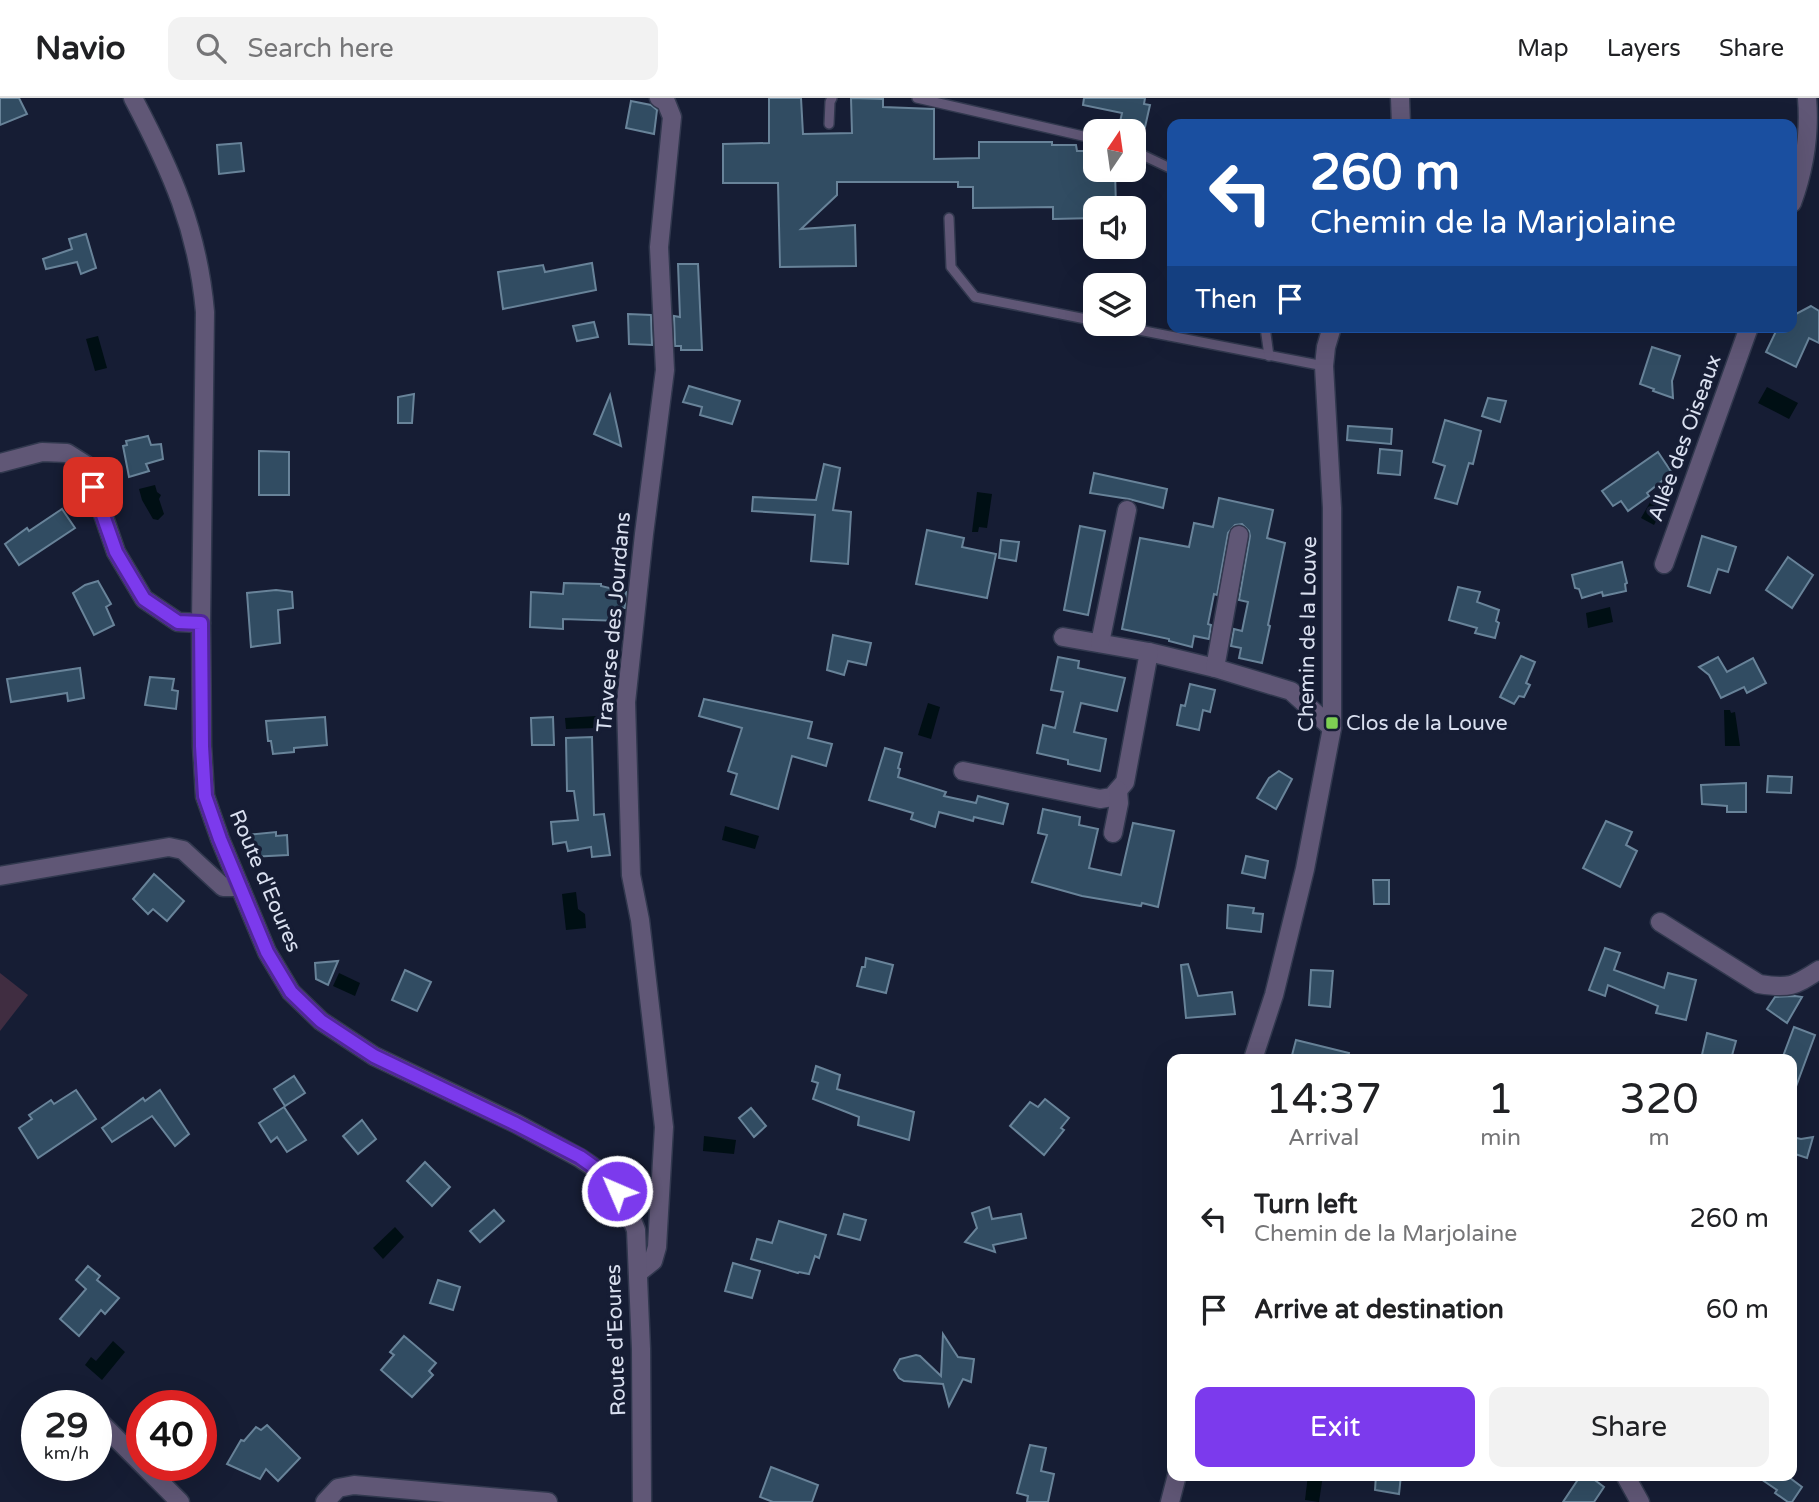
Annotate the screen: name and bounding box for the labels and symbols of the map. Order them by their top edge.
north arrow [1083,119,1146,182]
street label: Allée des Oiseaux [1643,351,1727,525]
pin [63,457,123,517]
street label: Traverse des Jourdans [592,511,636,733]
street label: Chemin de la Louve [1294,536,1322,732]
place label: Clos de la Louve [1346,711,1508,736]
marker: Clos de la Louve [1324,715,1340,731]
street label: Route d'Eoures [224,806,306,956]
position arrow [580,1154,654,1228]
street label: Route d'Eoures [601,1264,631,1416]
speed limit sign: 40 [126,1390,217,1481]

